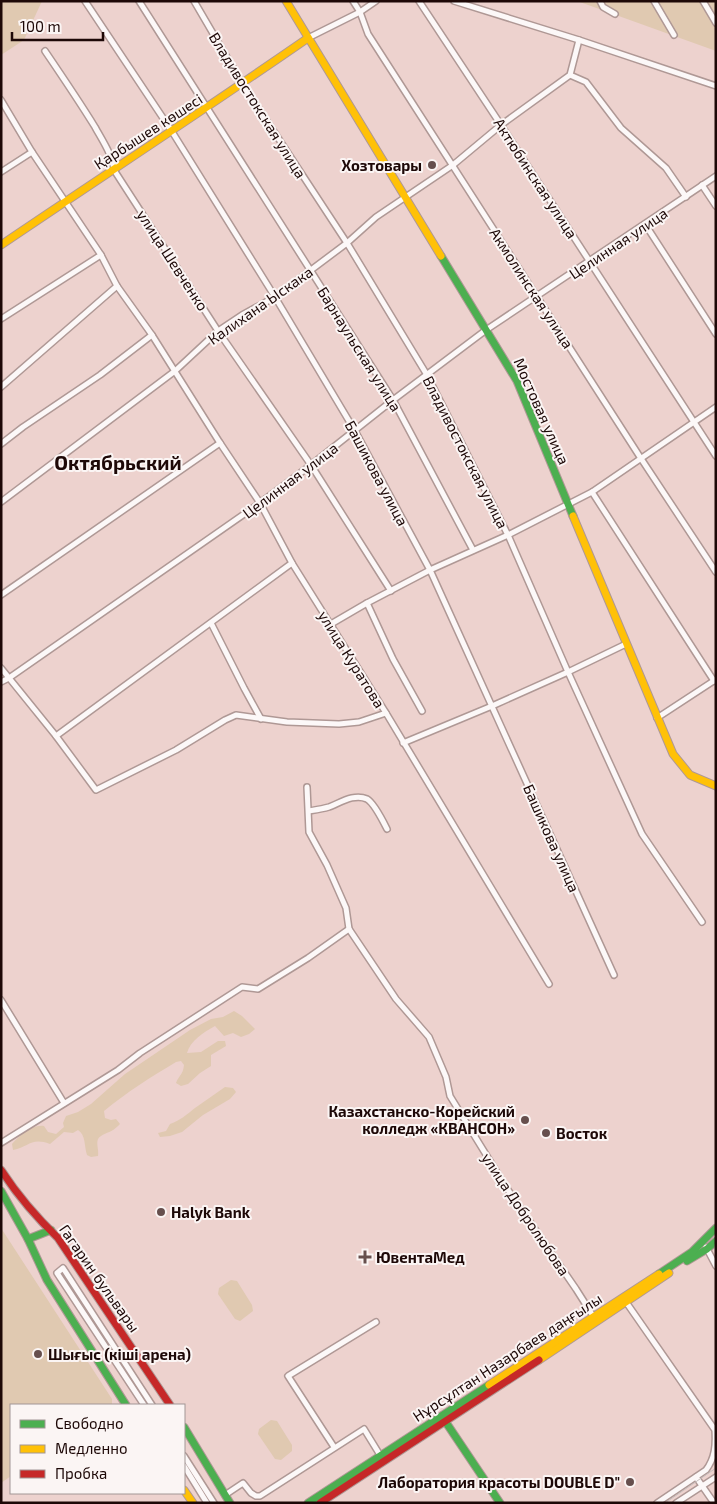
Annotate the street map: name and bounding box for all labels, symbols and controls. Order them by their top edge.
scale bar [12,10,104,42]
text: 100 m [20,17,61,35]
street label: Владивостокская улица [205,29,310,182]
street label: Қарбышев көшесі [90,89,206,173]
street label: Актюбинская улица [490,114,582,242]
place label: Хозтовары [342,156,422,174]
marker: Хозтовары [426,159,438,171]
street label: Целинная улица [565,203,671,283]
street label: улица Шевченко [133,206,212,314]
street label: Акмолинская улица [485,224,578,352]
street label: Калихана Ыскака [204,262,316,348]
street label: Барнаульская улица [313,283,406,415]
street label: Мостовая улица [510,355,574,468]
street label: Владивостокская улица [419,373,512,532]
street label: Башикова улица [341,417,412,529]
street label: Целинная улица [239,438,342,523]
district label: Октябрьский [54,450,182,474]
street label: улица Куратова [314,607,389,712]
street label: Башикова улица [519,781,584,895]
place label: Казахстанско-Корейский колледж «КВАНСОН» [329,1102,515,1137]
marker: Казахстанско-Корейский колледж «КВАНСОН» [519,1114,531,1126]
place label: Восток [556,1124,608,1142]
marker: Восток [540,1127,552,1139]
street label: улица Добролюбова [477,1149,574,1279]
place label: Halyk Bank [171,1203,251,1222]
marker: Halyk Bank [155,1206,167,1218]
street label: Гагарин бульвары [55,1221,144,1336]
place label: ЮвентаМед [376,1248,465,1266]
marker: ЮвентаМед [358,1250,372,1264]
street label: Нұрсұлтан Назарбаев даңғылы [409,1289,605,1425]
place label: Шығыс (кіші арена) [48,1345,191,1363]
marker: Шығыс (кіші арена) [32,1348,44,1360]
legend [10,1404,185,1494]
text: Свободно [55,1414,124,1432]
text: Медленно [55,1439,128,1457]
text: Пробка [55,1464,107,1482]
place label: Лаборатория красоты DOUBLE D" [378,1473,620,1491]
marker: Лаборатория красоты DOUBLE D" [624,1476,636,1488]

